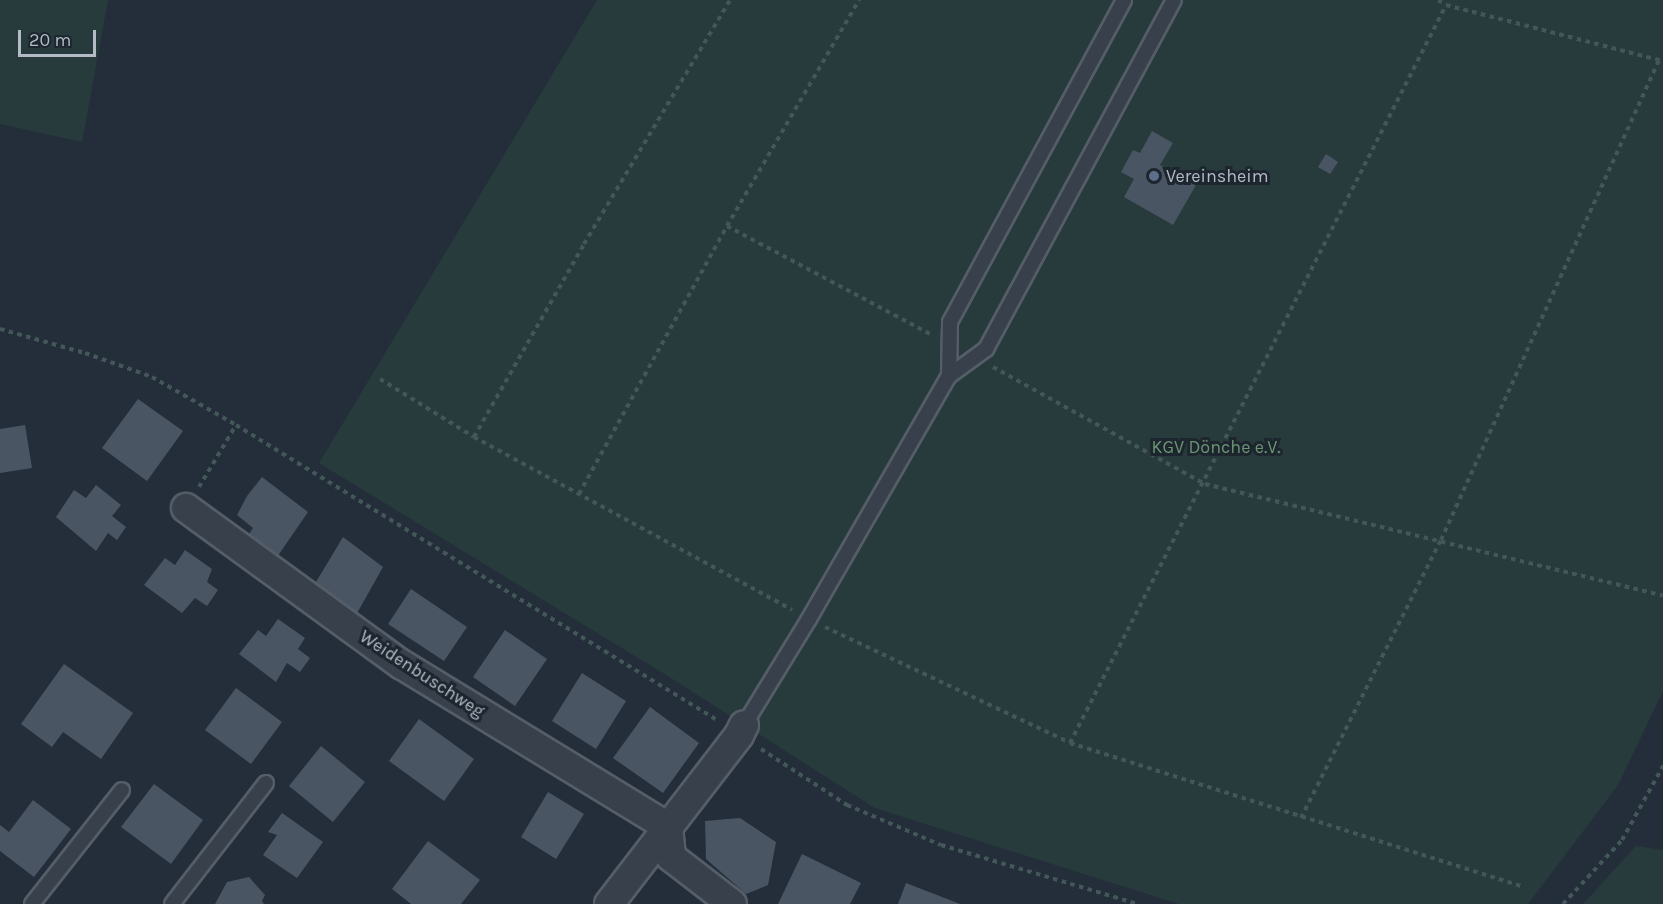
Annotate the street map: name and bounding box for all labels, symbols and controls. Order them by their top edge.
scale bar [21,18,99,56]
text: 20 m [29,29,71,51]
place label: Vereinsheim [1166,165,1269,187]
marker: Vereinsheim [1147,169,1161,183]
park label: KGV Dönche e.V. [1152,436,1280,458]
street label: Weidenbuschweg [356,626,488,722]

